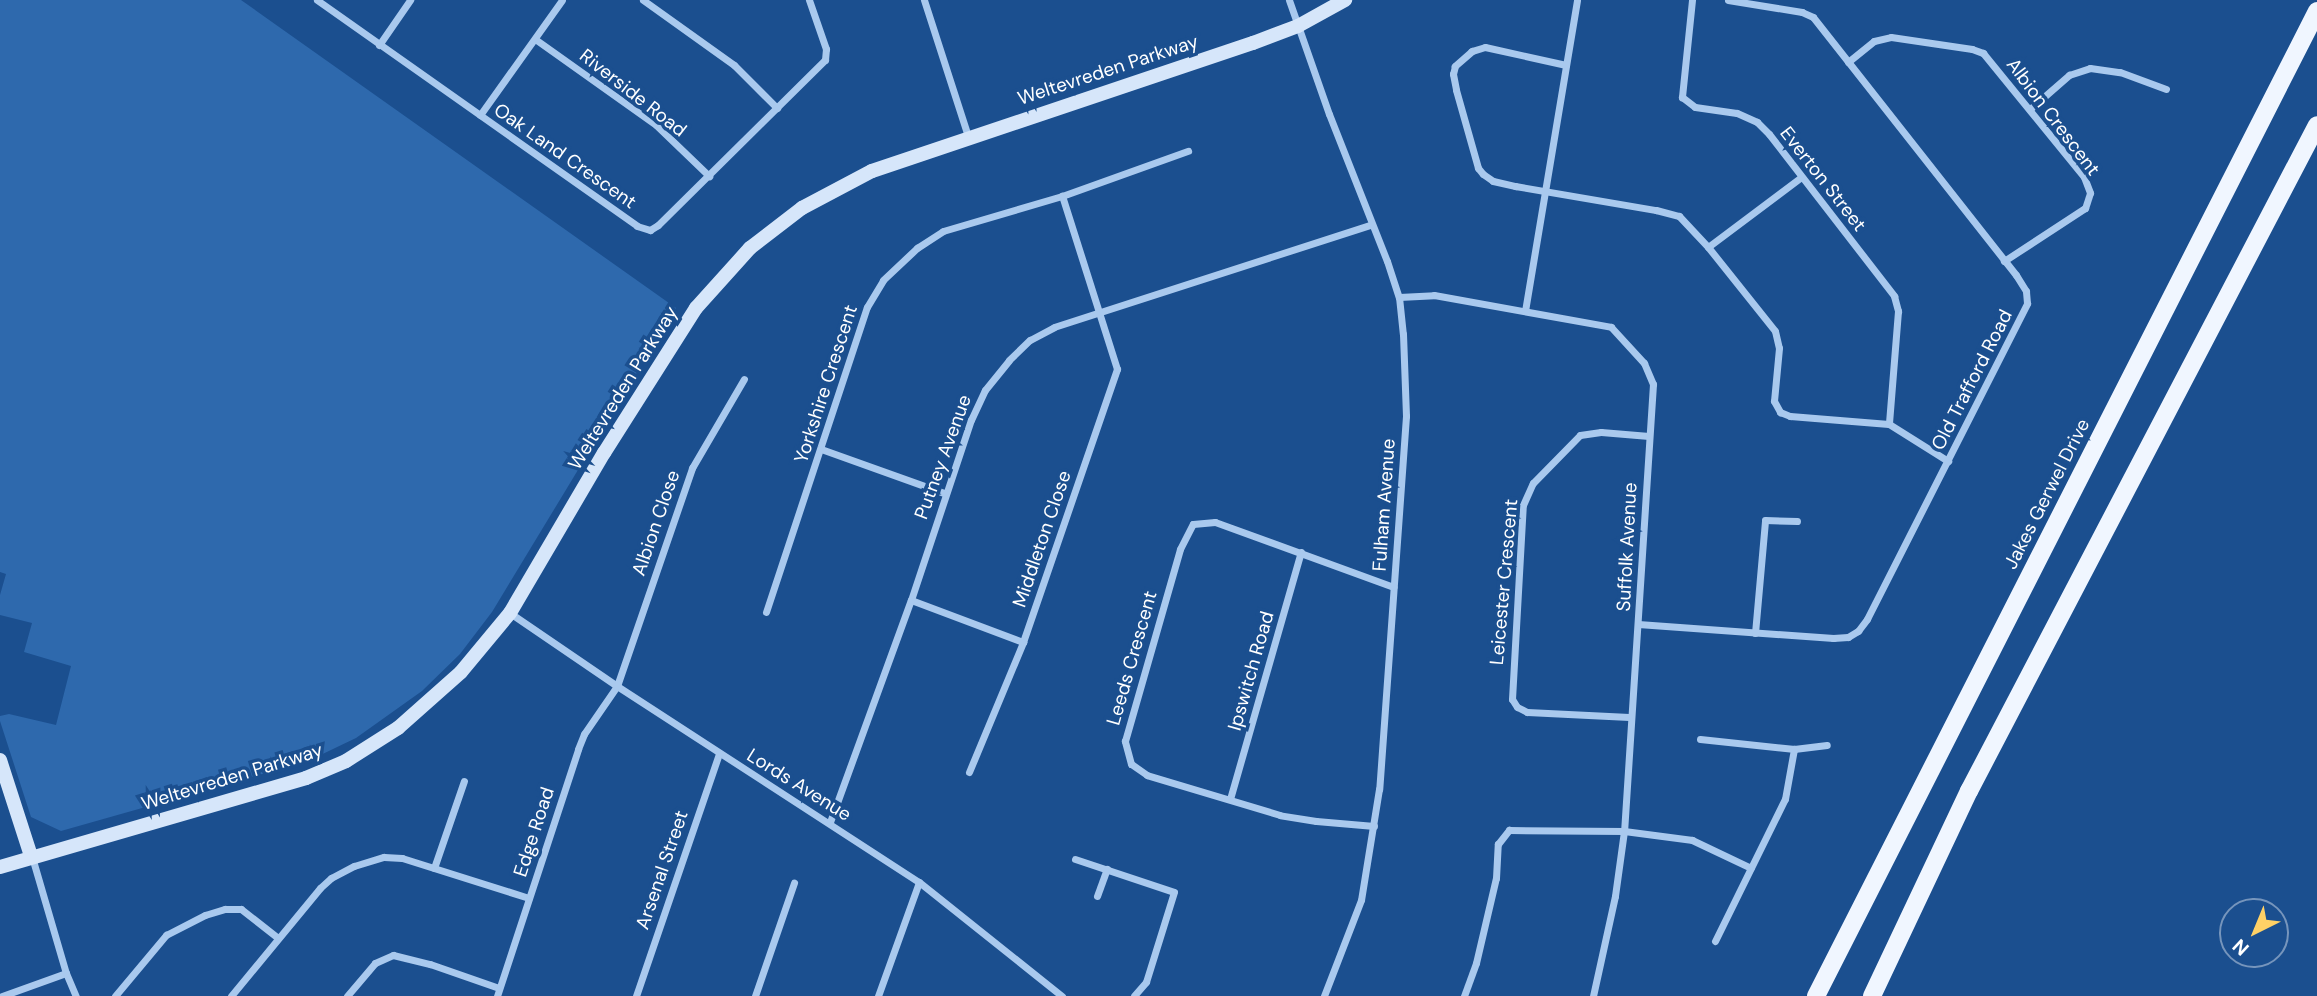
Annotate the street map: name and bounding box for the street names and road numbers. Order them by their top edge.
street label: Weltevreden Parkway [1015,30,1201,110]
street label: Riverside Road [575,44,691,142]
street label: Albion Crescent [2001,54,2105,180]
street label: Oak Land Crescent [489,98,641,214]
street label: Everton Street [1775,122,1871,236]
street label: Weltevreden Parkway [563,302,683,474]
street label: Yorkshire Crescent [790,302,862,466]
street label: Old Trafford Road [1927,306,2017,454]
street label: Putney Avenue [910,392,976,522]
street label: Jakes Gerwel Drive [1999,415,2095,573]
street label: Fulham Avenue [1368,438,1400,572]
street label: Albion Close [627,467,685,579]
street label: Middleton Close [1008,468,1076,610]
street label: Suffolk Avenue [1612,482,1642,612]
street label: Leicester Crescent [1485,498,1523,666]
street label: Leeds Crescent [1102,588,1162,728]
street label: Ipswitch Road [1223,609,1279,733]
street label: Weltevreden Parkway [139,739,325,815]
street label: Lords Avenue [743,744,855,826]
street label: Edge Road [509,784,559,880]
street label: Arsenal Street [631,807,693,933]

